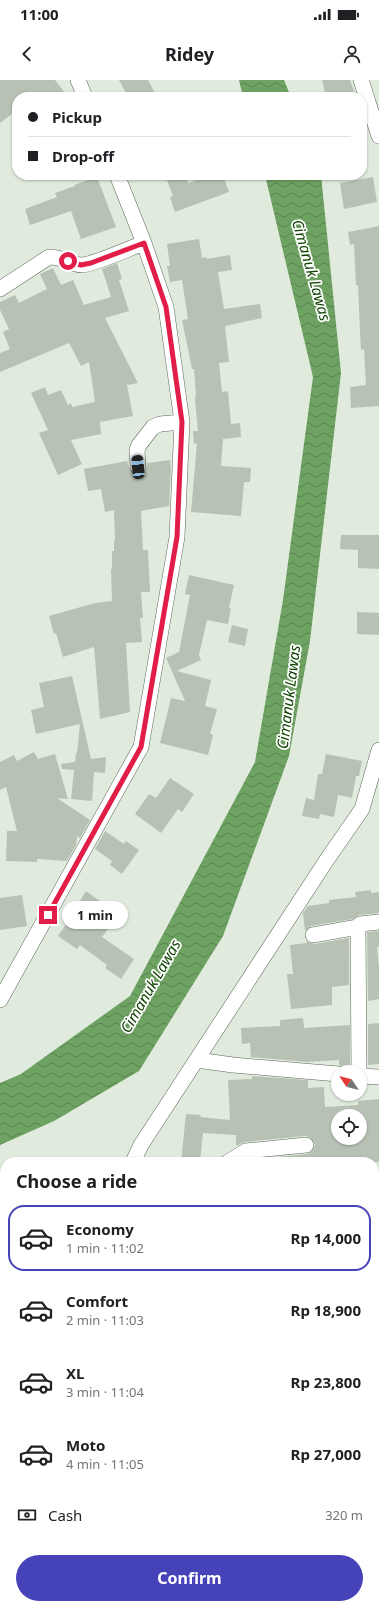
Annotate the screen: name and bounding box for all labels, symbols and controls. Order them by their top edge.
text: 11:00 [20,4,59,24]
text: Ridey [165,42,214,66]
icon: back [16,43,38,65]
icon: person [341,43,363,65]
text: Pickup [52,107,102,127]
text: Drop-off [52,146,114,166]
water label: Cimanuk Lawas [288,217,336,324]
route start [59,252,77,270]
car [131,455,145,479]
water label: Cimanuk Lawas [272,643,304,750]
callout: 1 min [62,901,128,929]
route end [39,906,57,924]
text: 1 min [77,906,113,924]
water label: Cimanuk Lawas [115,935,185,1036]
north arrow [331,1065,367,1101]
map controls [331,1065,367,1145]
button: locate [331,1109,367,1145]
text: Choose a ride [16,1169,137,1193]
text: Economy [66,1219,134,1239]
icon: car [18,1220,54,1256]
text: Rp 14,000 [291,1228,361,1248]
text: 1 min · 11:02 [66,1239,144,1257]
text: Comfort [66,1291,128,1311]
icon: car [18,1292,54,1328]
text: Rp 18,900 [291,1300,361,1320]
text: 2 min · 11:03 [66,1311,144,1329]
text: XL [66,1363,84,1383]
icon: car [18,1364,54,1400]
text: Rp 23,800 [291,1372,361,1392]
text: 3 min · 11:04 [66,1383,144,1401]
text: Moto [66,1435,105,1455]
icon: car [18,1436,54,1472]
text: Rp 27,000 [291,1444,361,1464]
text: 4 min · 11:05 [66,1455,144,1473]
icon: cash [16,1504,38,1526]
text: Cash [48,1505,82,1525]
text: 320 m [325,1506,363,1524]
button: Confirm [16,1555,363,1601]

